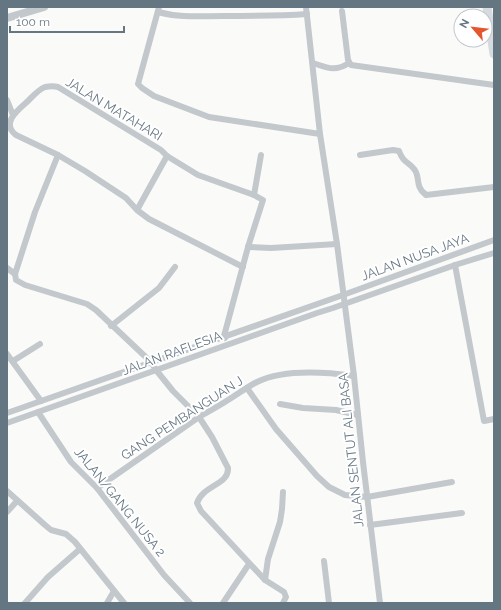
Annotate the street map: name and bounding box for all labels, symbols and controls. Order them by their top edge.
scale bar [10,8,124,34]
north arrow [453,8,493,48]
text: 100 m [16,15,50,29]
text: N [457,17,472,30]
street label: JALAN MATAHARI [63,74,165,144]
street label: JALAN NUSA JAYA [359,230,471,283]
street label: JALAN RAFLESIA [120,328,224,378]
street label: JALAN SENTUT ALI BASA [335,372,367,528]
street label: GANG PEMBANGUAN J [118,373,246,463]
street label: JALAN/GANG NUSA 2 [72,445,169,560]

